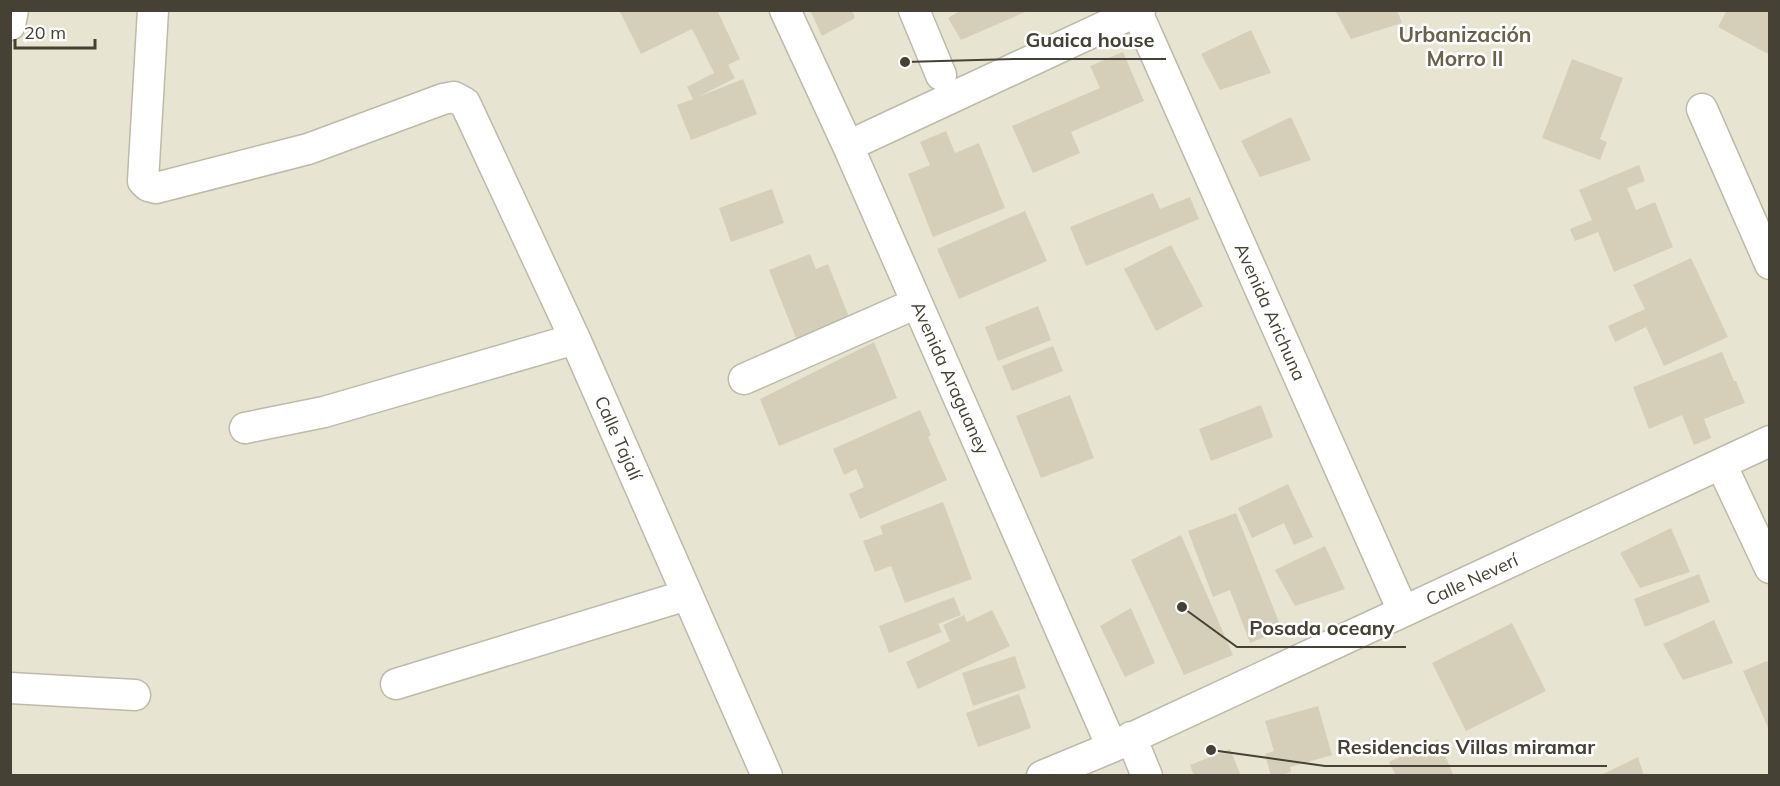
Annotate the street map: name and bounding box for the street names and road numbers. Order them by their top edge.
street label: Avenida Arichuna [1230,239,1311,384]
street label: Avenida Araguaney [906,298,995,458]
street label: Calle Tajalí [590,392,648,485]
street label: Calle Neverí [1422,547,1523,611]

